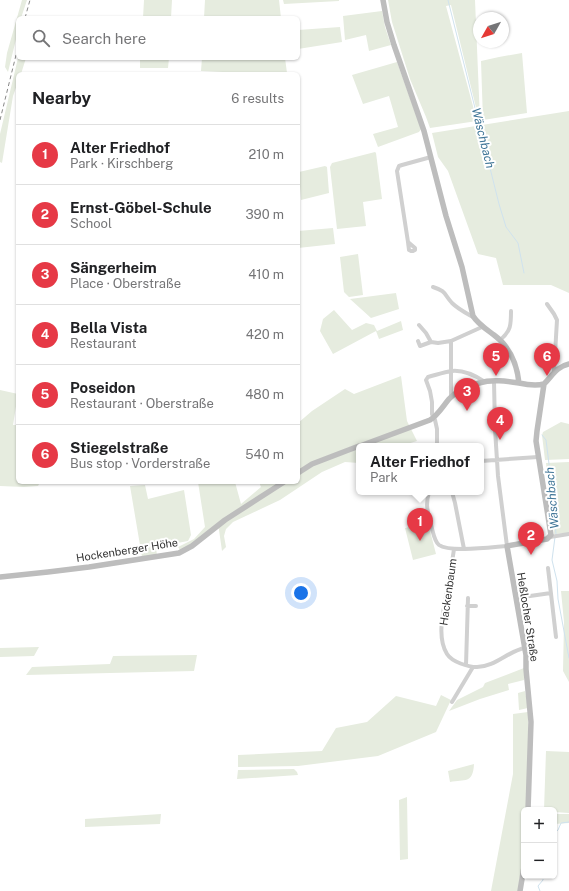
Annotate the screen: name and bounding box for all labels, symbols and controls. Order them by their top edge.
north arrow [473,12,509,48]
search box [16,16,300,60]
icon: search [30,27,52,49]
text: Search here [62,30,146,47]
text: Nearby [32,88,91,108]
text: 6 results [231,91,284,106]
water label: Wäschbach [469,106,497,170]
text: Alter Friedhof [70,139,170,156]
text: 1 [42,147,48,162]
text: 210 m [249,147,284,162]
text: Park · Kirschberg [70,156,173,171]
text: Ernst-Göbel-Schule [70,199,212,216]
text: 2 [41,207,49,222]
text: 390 m [246,207,284,222]
text: School [70,216,112,231]
text: Sängerheim [70,259,157,276]
text: 3 [41,267,49,282]
text: 410 m [248,267,284,282]
text: Place · Oberstraße [70,276,181,291]
text: Bella Vista [70,319,147,336]
text: 4 [41,327,49,342]
text: 420 m [246,327,284,342]
text: Restaurant [70,336,136,351]
pin: 5 [483,343,509,376]
pin: 6 [534,343,560,376]
pin: 3 [454,378,480,411]
text: Poseidon [70,379,135,396]
text: 5 [41,387,49,402]
text: 480 m [245,387,284,402]
text: Restaurant · Oberstraße [70,396,214,411]
pin: 4 [487,407,513,440]
text: Stiegelstraße [70,439,168,456]
popup [356,443,484,495]
text: 6 [41,447,49,462]
text: 540 m [245,447,284,462]
text: Alter Friedhof [370,453,470,470]
text: Bus stop · Vorderstraße [70,456,210,471]
water label: Wäschbach [542,466,562,529]
text: Park [370,470,398,485]
pin: 1 [407,508,433,541]
pin: 2 [518,522,544,555]
street label: Hockenberger Höhe [75,536,179,564]
street label: Hackenbaum [437,558,459,626]
street label: Heßlocher Straße [515,572,541,662]
your location [291,583,311,603]
map controls [521,807,557,879]
button: + [521,807,557,843]
button: − [521,843,557,879]

